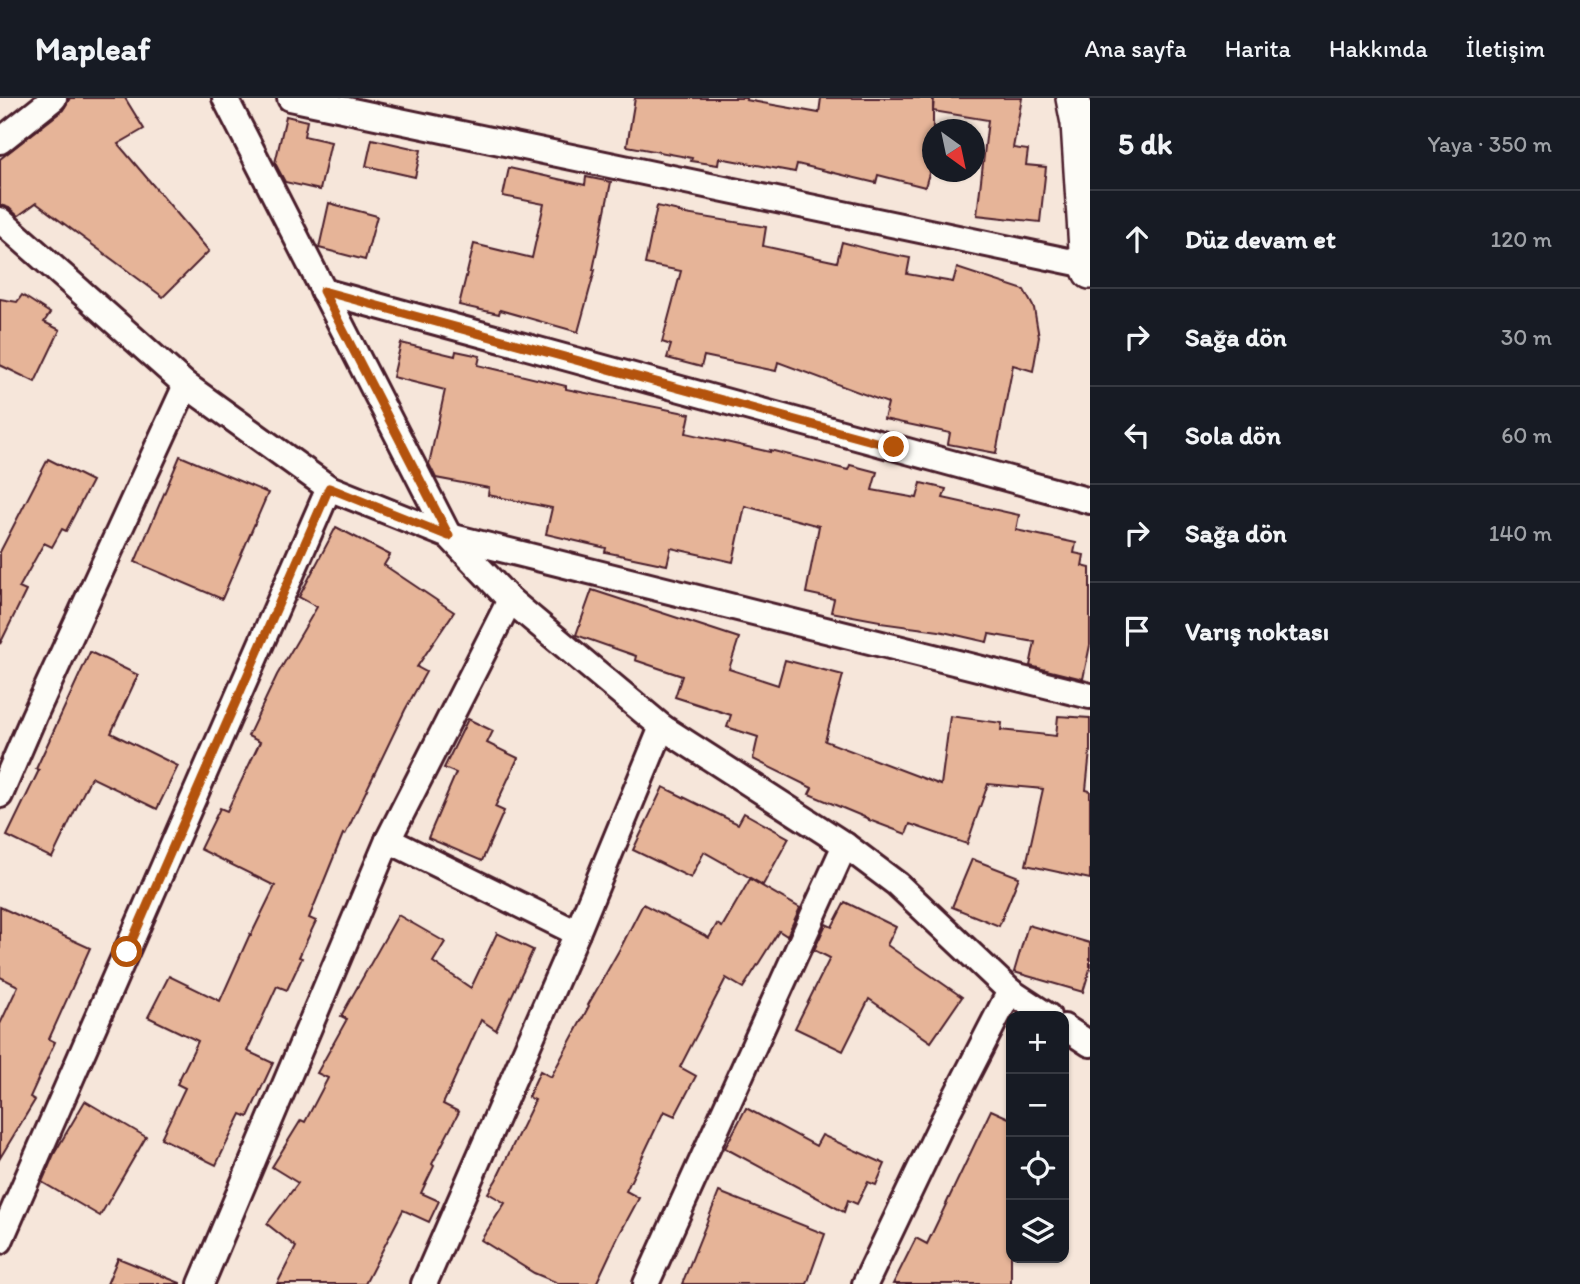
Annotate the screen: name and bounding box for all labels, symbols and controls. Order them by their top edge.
text: Mapleaf [35,29,150,68]
text: Ana sayfa [1084,34,1187,63]
text: Harita [1225,34,1291,63]
text: Hakkında [1329,34,1428,63]
text: İletişim [1466,34,1545,63]
north arrow [922,119,985,182]
text: 5 dk [1118,125,1172,162]
text: Yaya · 350 m [1427,130,1552,158]
icon: ahead [1118,220,1156,258]
text: Düz devam et [1185,223,1336,255]
text: 120 m [1491,225,1552,253]
icon: right [1118,318,1156,356]
text: Sağa dön [1185,321,1287,353]
text: 30 m [1501,323,1552,351]
icon: left [1118,416,1156,454]
text: Sola dön [1185,419,1281,451]
text: 60 m [1501,421,1552,449]
route end [878,431,909,462]
icon: right [1118,514,1156,552]
text: Sağa dön [1185,517,1287,549]
text: 140 m [1489,519,1552,547]
icon: arrive [1118,612,1156,650]
text: Varış noktası [1185,615,1329,647]
route start [111,936,142,967]
map controls [1006,1011,1069,1263]
button: + [1006,1011,1069,1074]
button: − [1006,1074,1069,1137]
button: locate [1006,1137,1069,1200]
button: layers [1006,1200,1069,1263]

